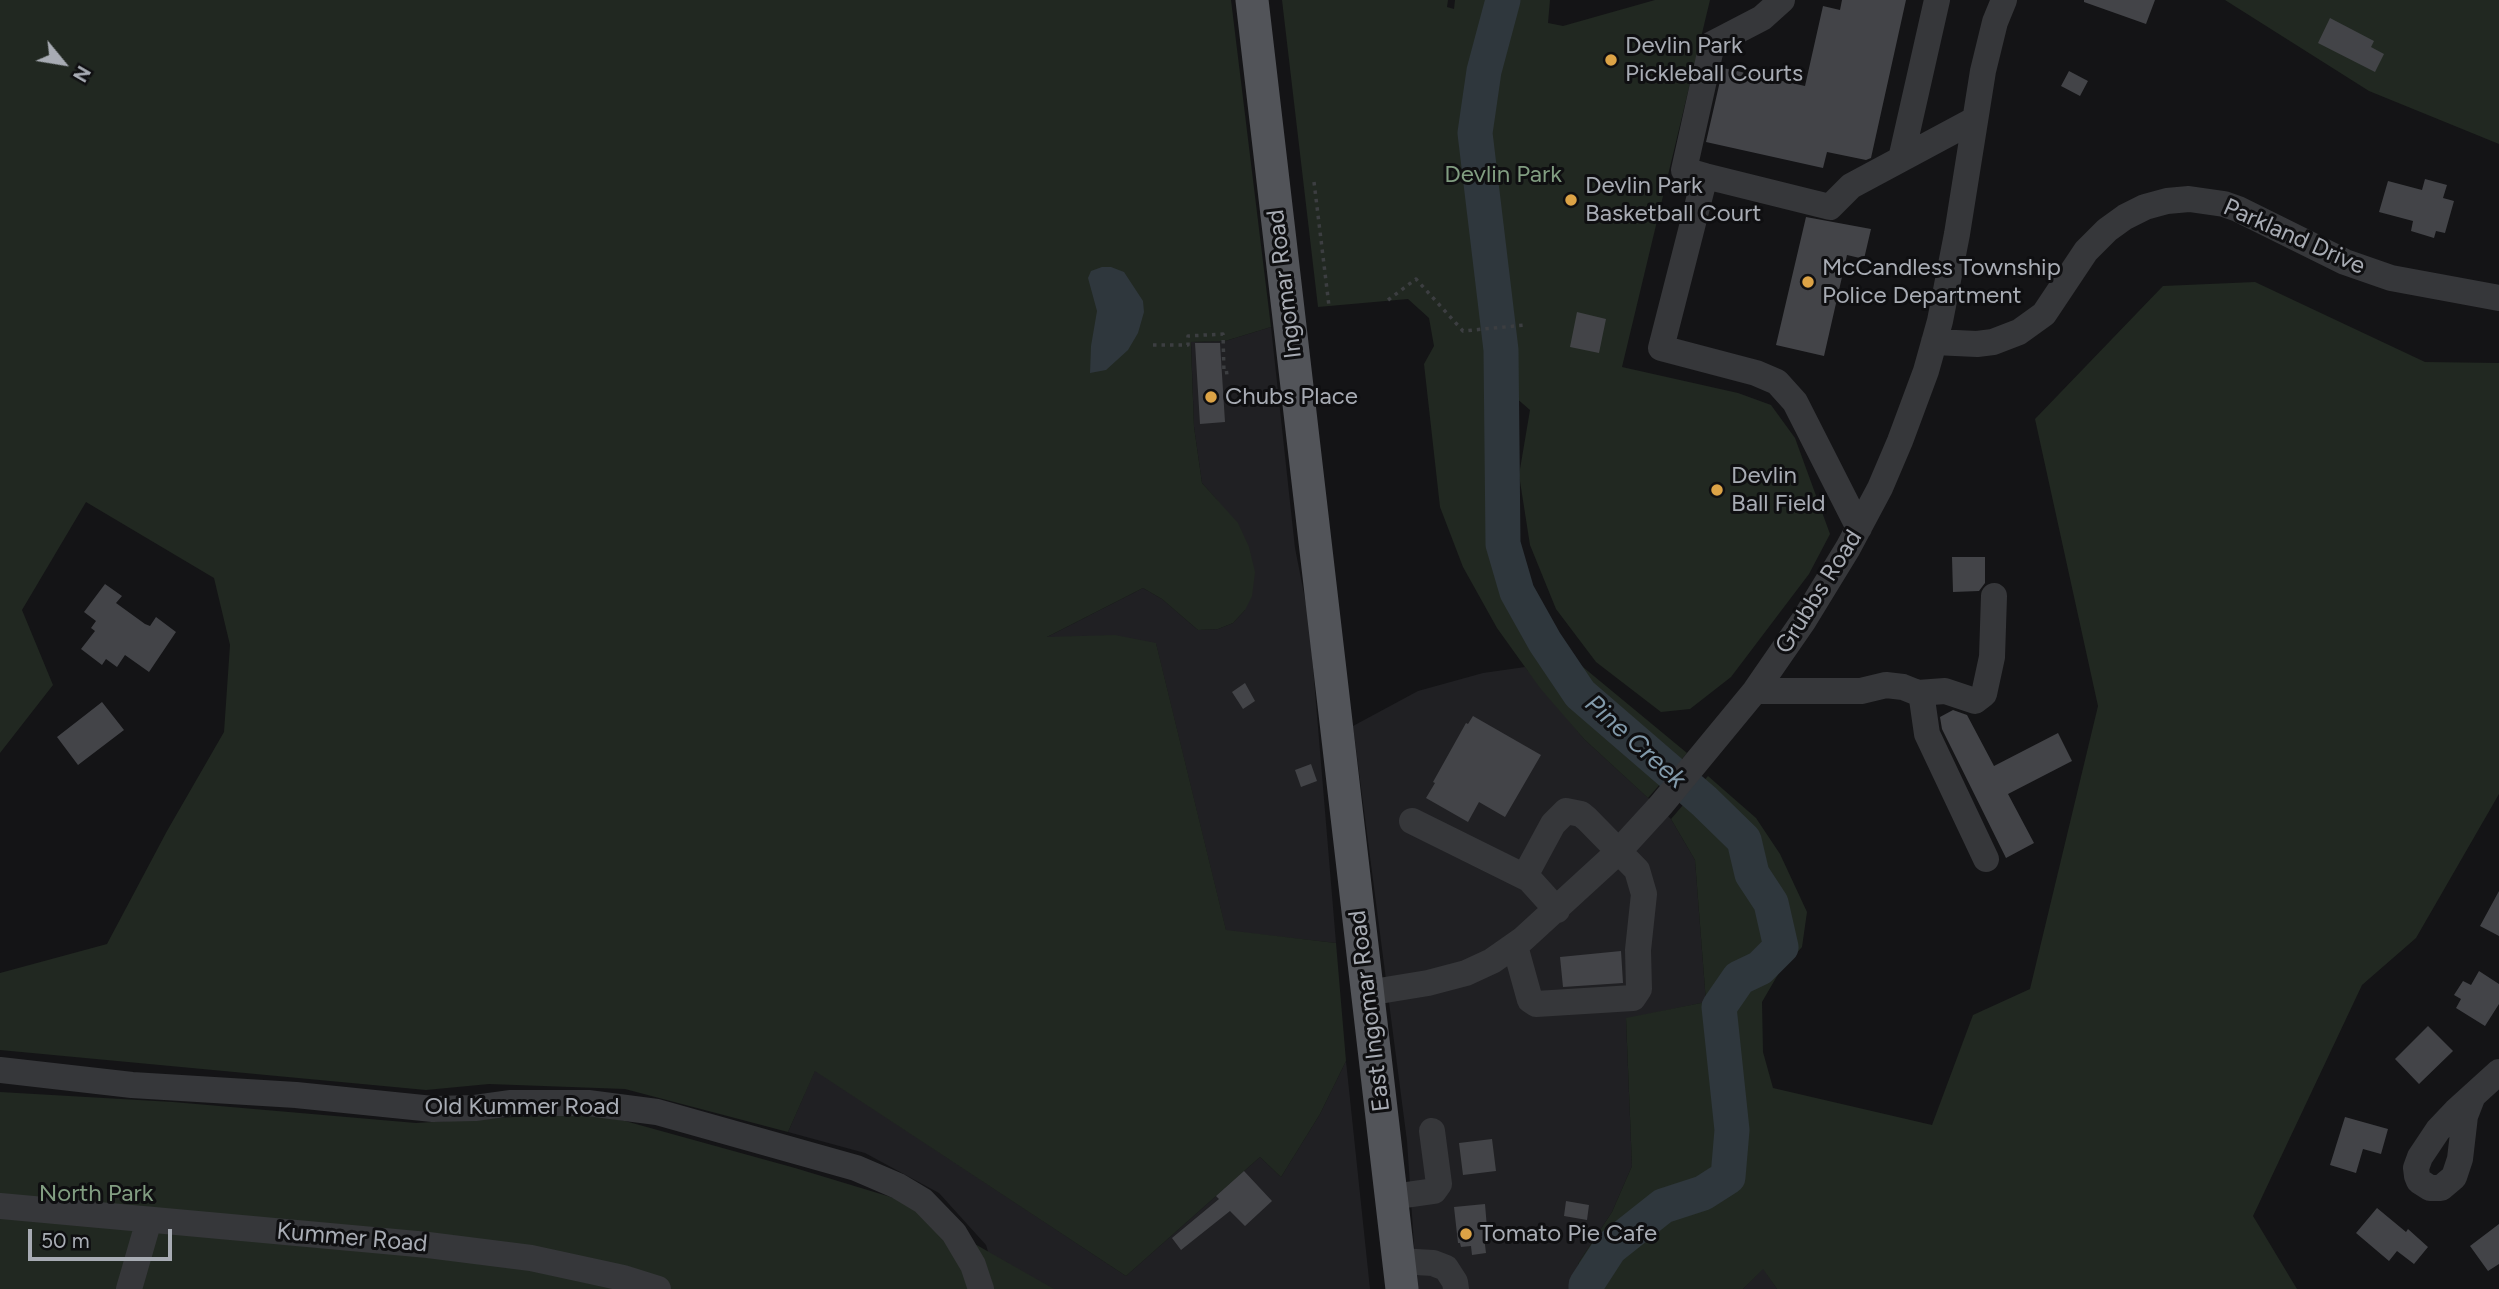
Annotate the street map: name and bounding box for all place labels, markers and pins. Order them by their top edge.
place label: Devlin Park Pickleball Courts [1625,32,1803,88]
marker: Devlin Park Pickleball Courts [1603,52,1619,68]
place label: Devlin Park Basketball Court [1585,172,1761,228]
marker: Devlin Park Basketball Court [1563,192,1579,208]
place label: McCandless Township Police Department [1822,254,2061,310]
marker: McCandless Township Police Department [1800,274,1816,290]
place label: Chubs Place [1225,383,1358,411]
marker: Chubs Place [1203,389,1219,405]
place label: Devlin Ball Field [1731,462,1825,518]
marker: Devlin Ball Field [1709,482,1725,498]
place label: Tomato Pie Cafe [1480,1220,1657,1248]
marker: Tomato Pie Cafe [1458,1226,1474,1242]

